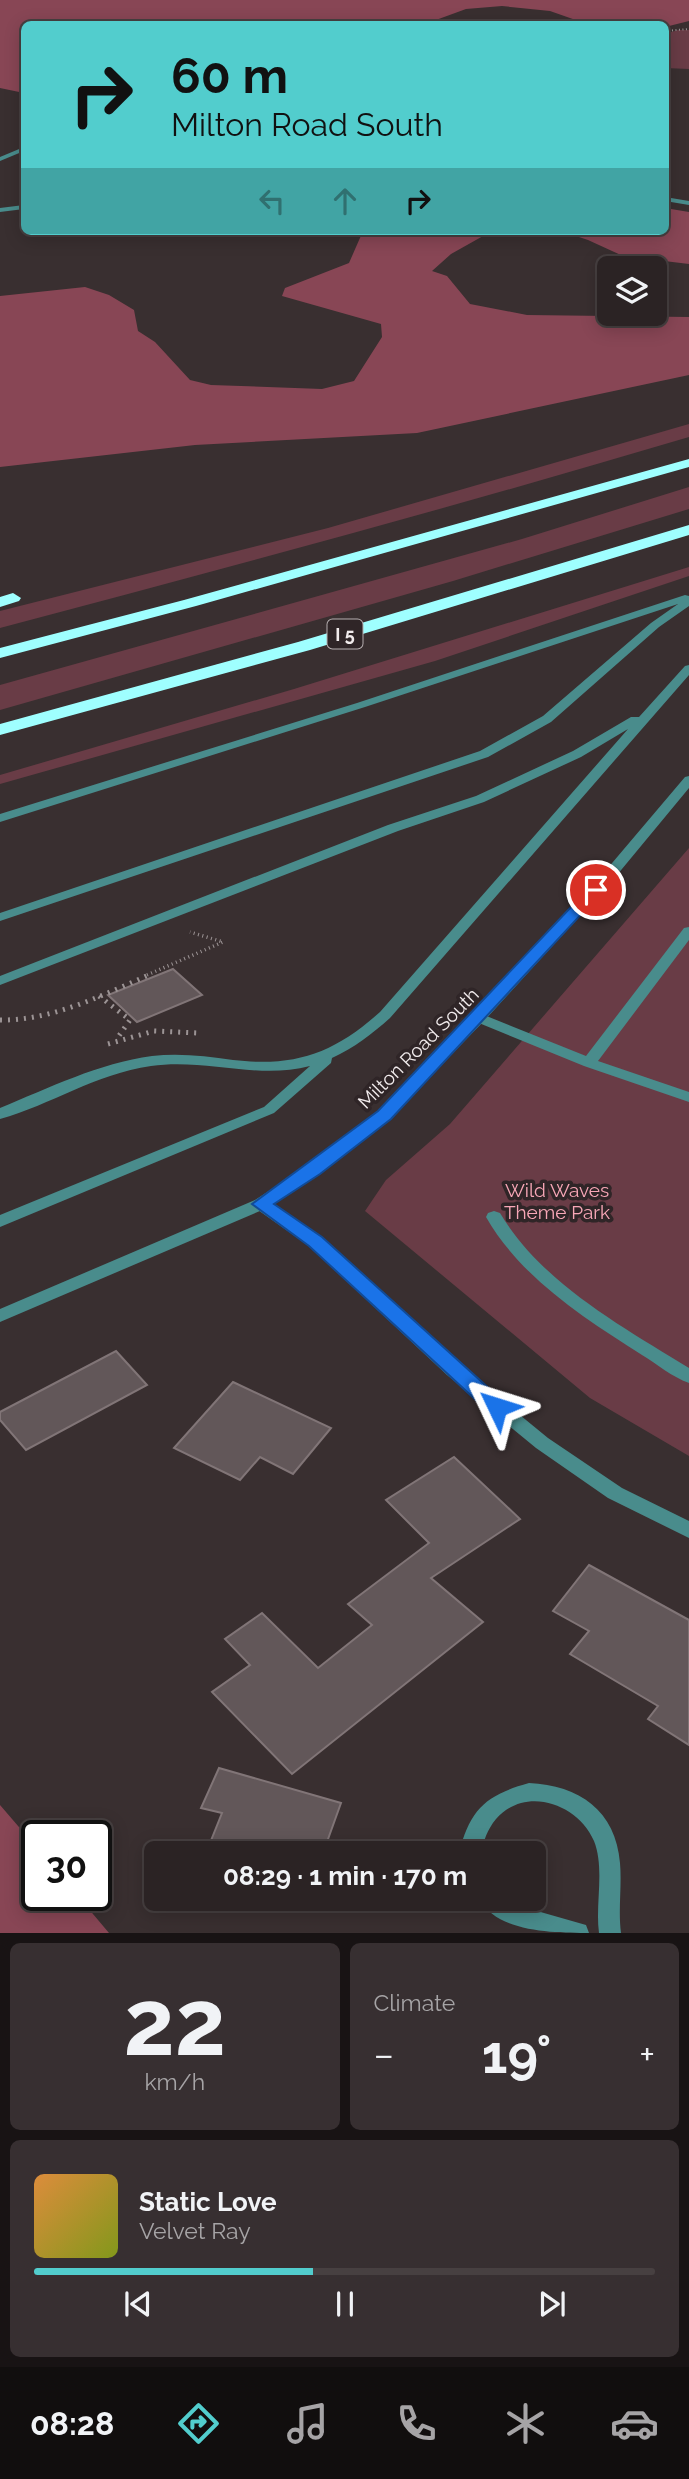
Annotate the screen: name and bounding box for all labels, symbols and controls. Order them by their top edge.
text: 60 m [171,47,288,104]
icon: right [56,49,147,140]
text: Milton Road South [171,106,443,143]
icon: left [253,182,291,220]
icon: ahead [326,182,364,220]
icon: right [399,182,437,220]
map controls [597,256,667,326]
button: layers [597,256,667,326]
road number: I 5 [328,620,362,648]
pin [566,860,626,920]
icon: arrive [577,871,615,909]
street label: Milton Road South [353,983,483,1113]
park label: Wild Waves Theme Park [504,1179,610,1223]
position arrow [460,1370,534,1444]
speed limit sign: 30 [21,1820,112,1911]
text: 08:29 · 1 min · 170 m [223,1861,467,1891]
text: 22 [123,1969,226,2076]
text: Climate [374,1989,455,2016]
text: 19° [482,2024,551,2085]
text: − [374,2032,394,2077]
text: + [639,2032,655,2077]
text: km/h [144,2068,205,2095]
text: Static Love [139,2187,277,2217]
text: Velvet Ray [139,2217,251,2244]
icon: previous [119,2285,157,2323]
icon: pause [326,2285,364,2323]
icon: next [533,2285,571,2323]
icon: directions [174,2399,223,2448]
icon: music [283,2399,332,2448]
icon: phone [392,2399,441,2448]
icon: climate [501,2399,550,2448]
icon: car [610,2399,659,2448]
text: 08:28 [30,2405,114,2442]

